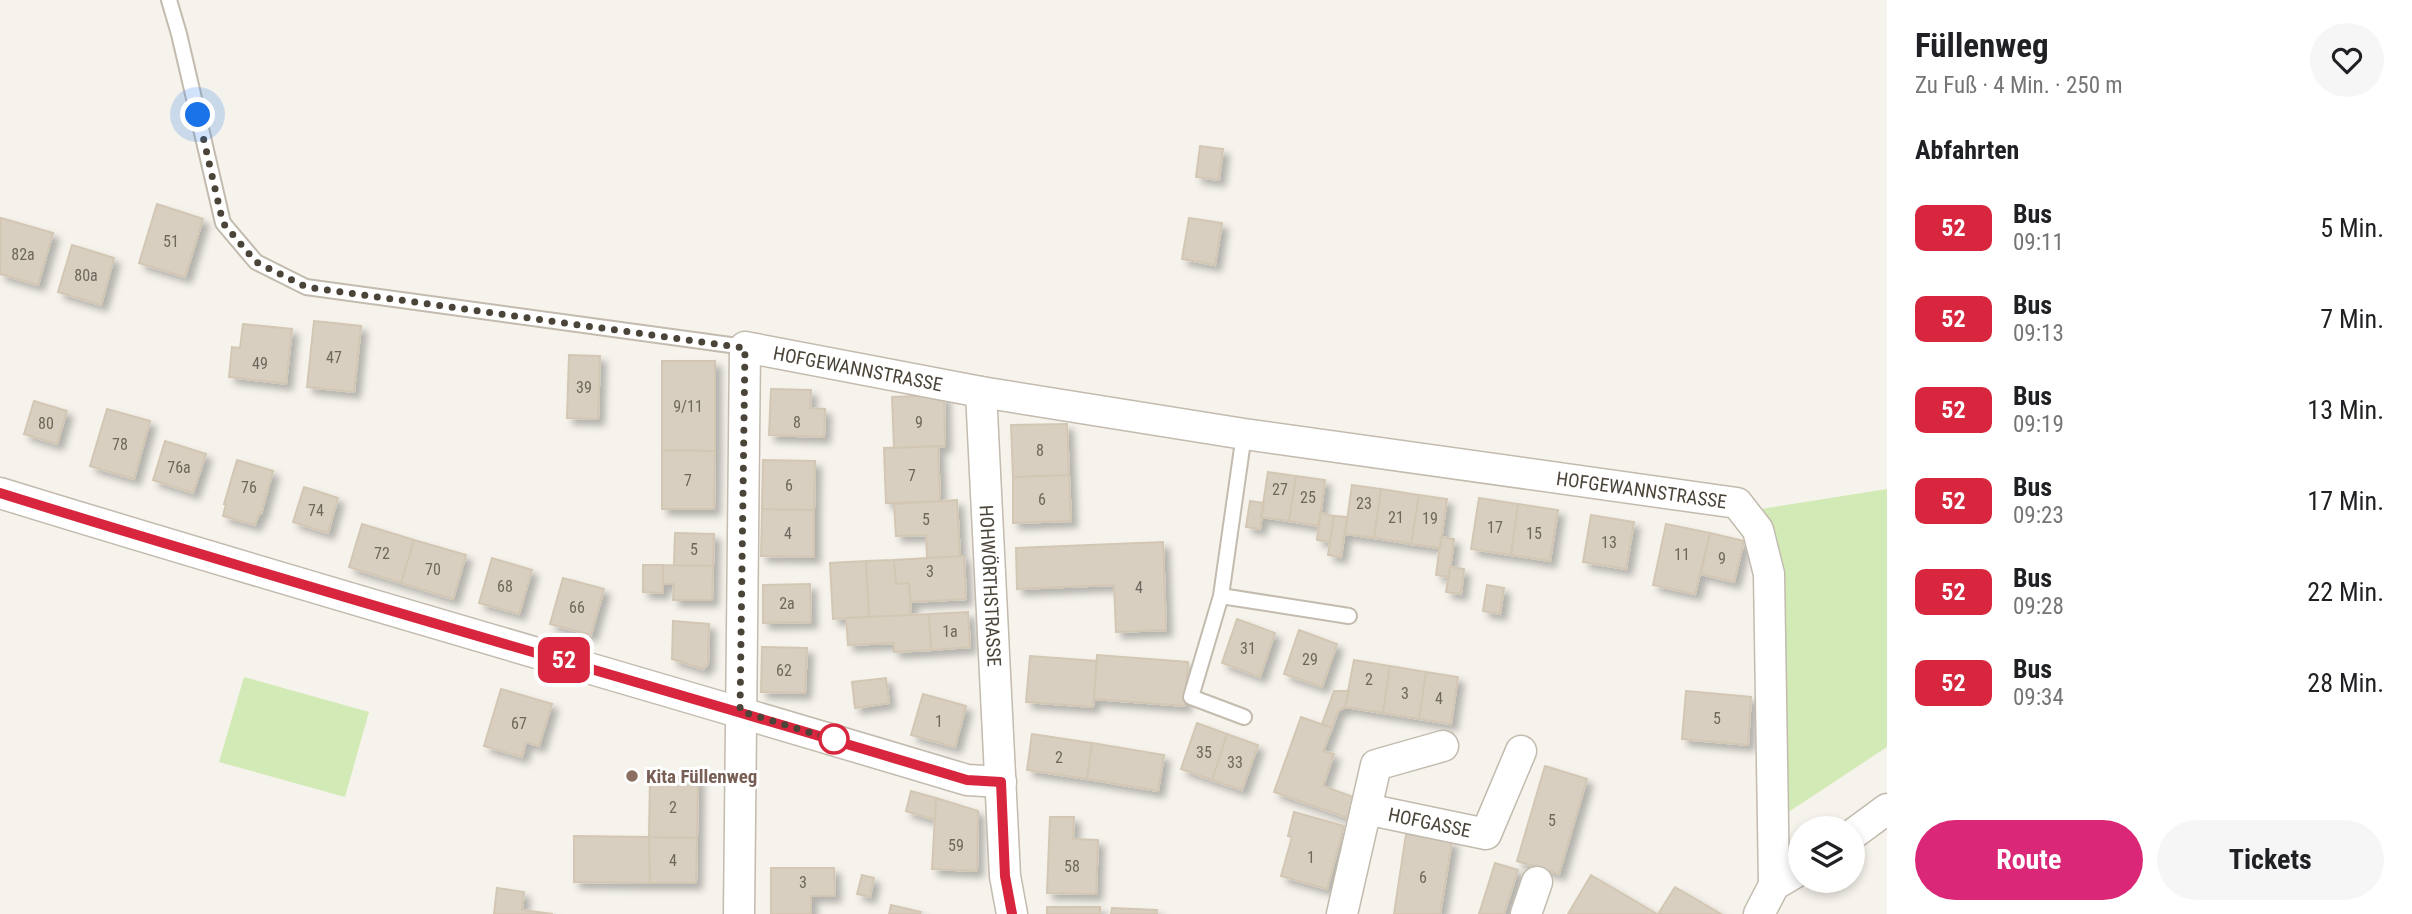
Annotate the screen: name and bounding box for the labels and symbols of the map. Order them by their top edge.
your location [180,97,215,132]
house number: 51 [163,232,179,251]
house number: 82a [11,245,35,264]
house number: 80a [74,266,98,285]
street label: HOFGEWANNSTRASSE [771,341,944,396]
house number: 47 [326,348,342,367]
house number: 49 [252,354,268,373]
house number: 39 [576,378,592,397]
house number: 9/11 [673,397,703,416]
house number: 8 [793,413,801,432]
house number: 9 [915,413,923,432]
house number: 80 [38,414,54,433]
house number: 78 [112,435,128,454]
house number: 8 [1036,441,1044,460]
house number: 76a [167,458,191,477]
house number: 7 [908,466,916,485]
street label: HOFGEWANNSTRASSE [1555,466,1728,513]
house number: 7 [684,471,692,490]
house number: 6 [785,476,793,495]
house number: 76 [241,478,257,497]
house number: 27 [1272,480,1288,499]
house number: 25 [1300,488,1316,507]
house number: 6 [1038,490,1046,509]
house number: 23 [1356,494,1372,513]
house number: 74 [308,501,324,520]
street label: HOHWÖRTHSTRASSE [975,504,1006,667]
house number: 21 [1388,508,1404,527]
house number: 19 [1422,509,1438,528]
house number: 5 [922,510,930,529]
house number: 17 [1487,518,1503,537]
house number: 4 [784,524,792,543]
house number: 15 [1526,524,1542,543]
house number: 13 [1601,533,1617,552]
house number: 5 [690,540,698,559]
house number: 72 [374,544,390,563]
house number: 11 [1674,545,1690,564]
house number: 9 [1718,549,1726,568]
house number: 70 [425,560,441,579]
house number: 3 [926,562,934,581]
house number: 68 [497,577,513,596]
house number: 4 [1135,578,1143,597]
house number: 2a [779,594,795,613]
house number: 66 [569,598,585,617]
house number: 1a [942,622,958,641]
line badge: 52 [532,637,596,683]
house number: 31 [1240,639,1256,658]
house number: 29 [1302,650,1318,669]
house number: 62 [776,661,792,680]
house number: 2 [1365,670,1373,689]
house number: 3 [1401,684,1409,703]
house number: 4 [1435,689,1443,708]
house number: 5 [1713,709,1721,728]
house number: 1 [935,712,943,731]
house number: 67 [511,714,527,733]
unlabelled marker [819,724,849,754]
house number: 35 [1196,743,1212,762]
house number: 2 [1055,748,1063,767]
house number: 33 [1227,753,1243,772]
place label: Kita Füllenweg [646,765,757,788]
marker: Kita Füllenweg [624,768,640,784]
house number: 2 [669,798,677,817]
street label: HOFGASSE [1386,802,1473,842]
house number: 5 [1548,811,1556,830]
house number: 59 [948,836,964,855]
house number: 1 [1307,848,1315,867]
house number: 4 [669,851,677,870]
house number: 58 [1064,857,1080,876]
house number: 6 [1419,868,1427,887]
house number: 3 [799,873,807,892]

